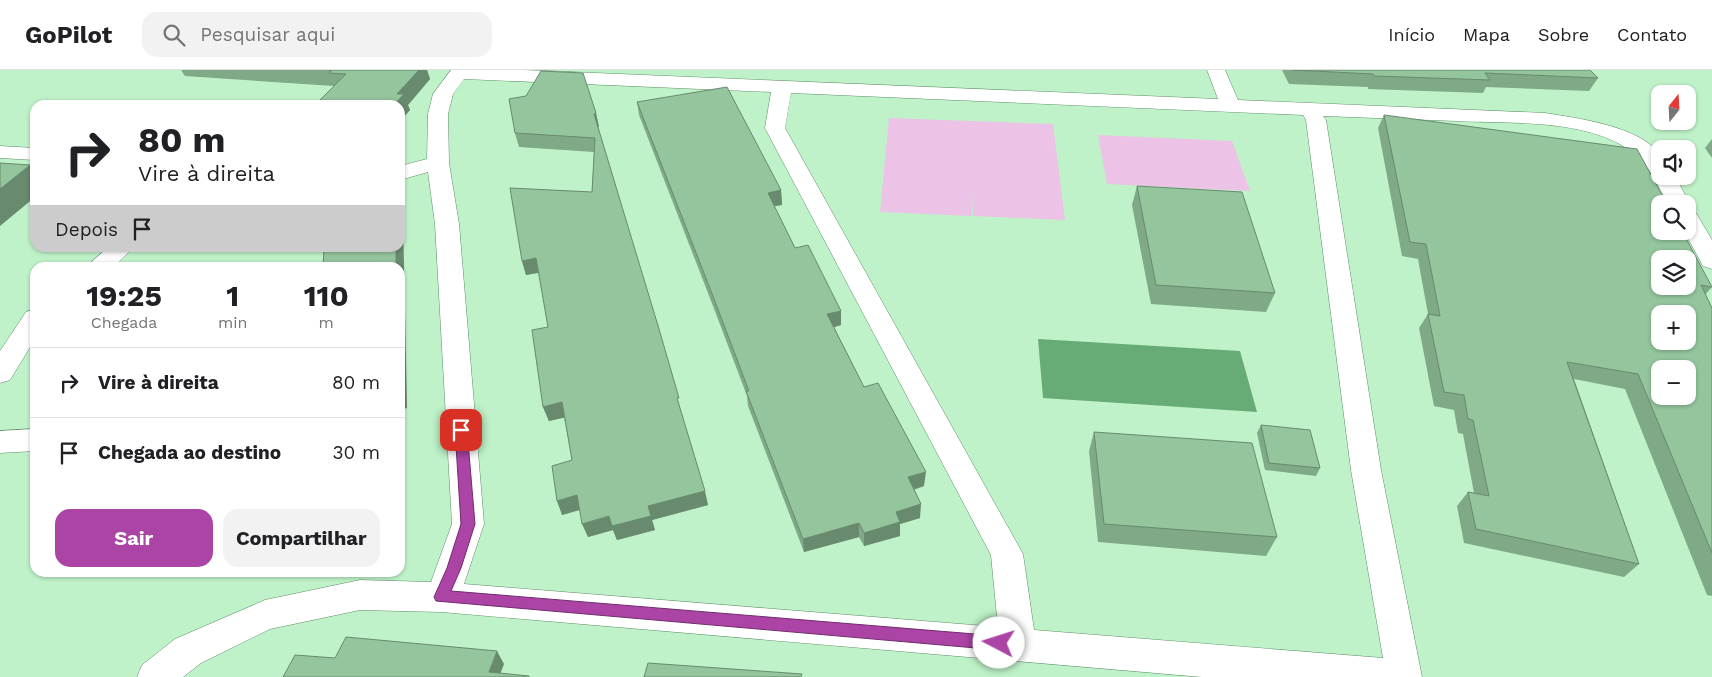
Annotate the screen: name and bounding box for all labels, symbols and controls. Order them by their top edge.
search box [142,12,492,57]
text: GoPilot [25,21,112,49]
icon: search [160,21,188,49]
text: Pesquisar aqui [200,23,335,46]
text: Início [1388,24,1435,45]
text: Mapa [1463,24,1510,45]
text: Sobre [1538,24,1589,45]
text: Contato [1617,24,1687,45]
north arrow [1651,85,1696,130]
map controls [1651,85,1696,405]
text: 80 m [138,119,225,161]
icon: right [55,120,120,185]
button: sound [1651,140,1696,185]
text: Vire à direita [138,161,275,186]
button: search [1651,195,1696,240]
icon: arrive [128,215,156,243]
text: Depois [55,218,118,241]
button: layers [1651,250,1696,295]
text: 19:25 [86,278,162,313]
text: 1 [226,278,239,313]
text: 110 [304,278,349,313]
button: + [1651,305,1696,350]
text: Chegada [91,313,157,332]
text: min [218,313,248,332]
text: m [319,313,334,332]
button: − [1651,360,1696,405]
icon: right [55,369,83,397]
text: Vire à direita [98,371,219,394]
text: 80 m [332,371,380,394]
pin [440,409,482,451]
icon: arrive [447,416,475,444]
icon: arrive [55,439,83,467]
text: Chegada ao destino [98,441,281,464]
text: 30 m [333,441,380,464]
button: Sair [55,509,213,567]
button: Compartilhar [223,509,380,567]
position arrow [972,616,1024,668]

